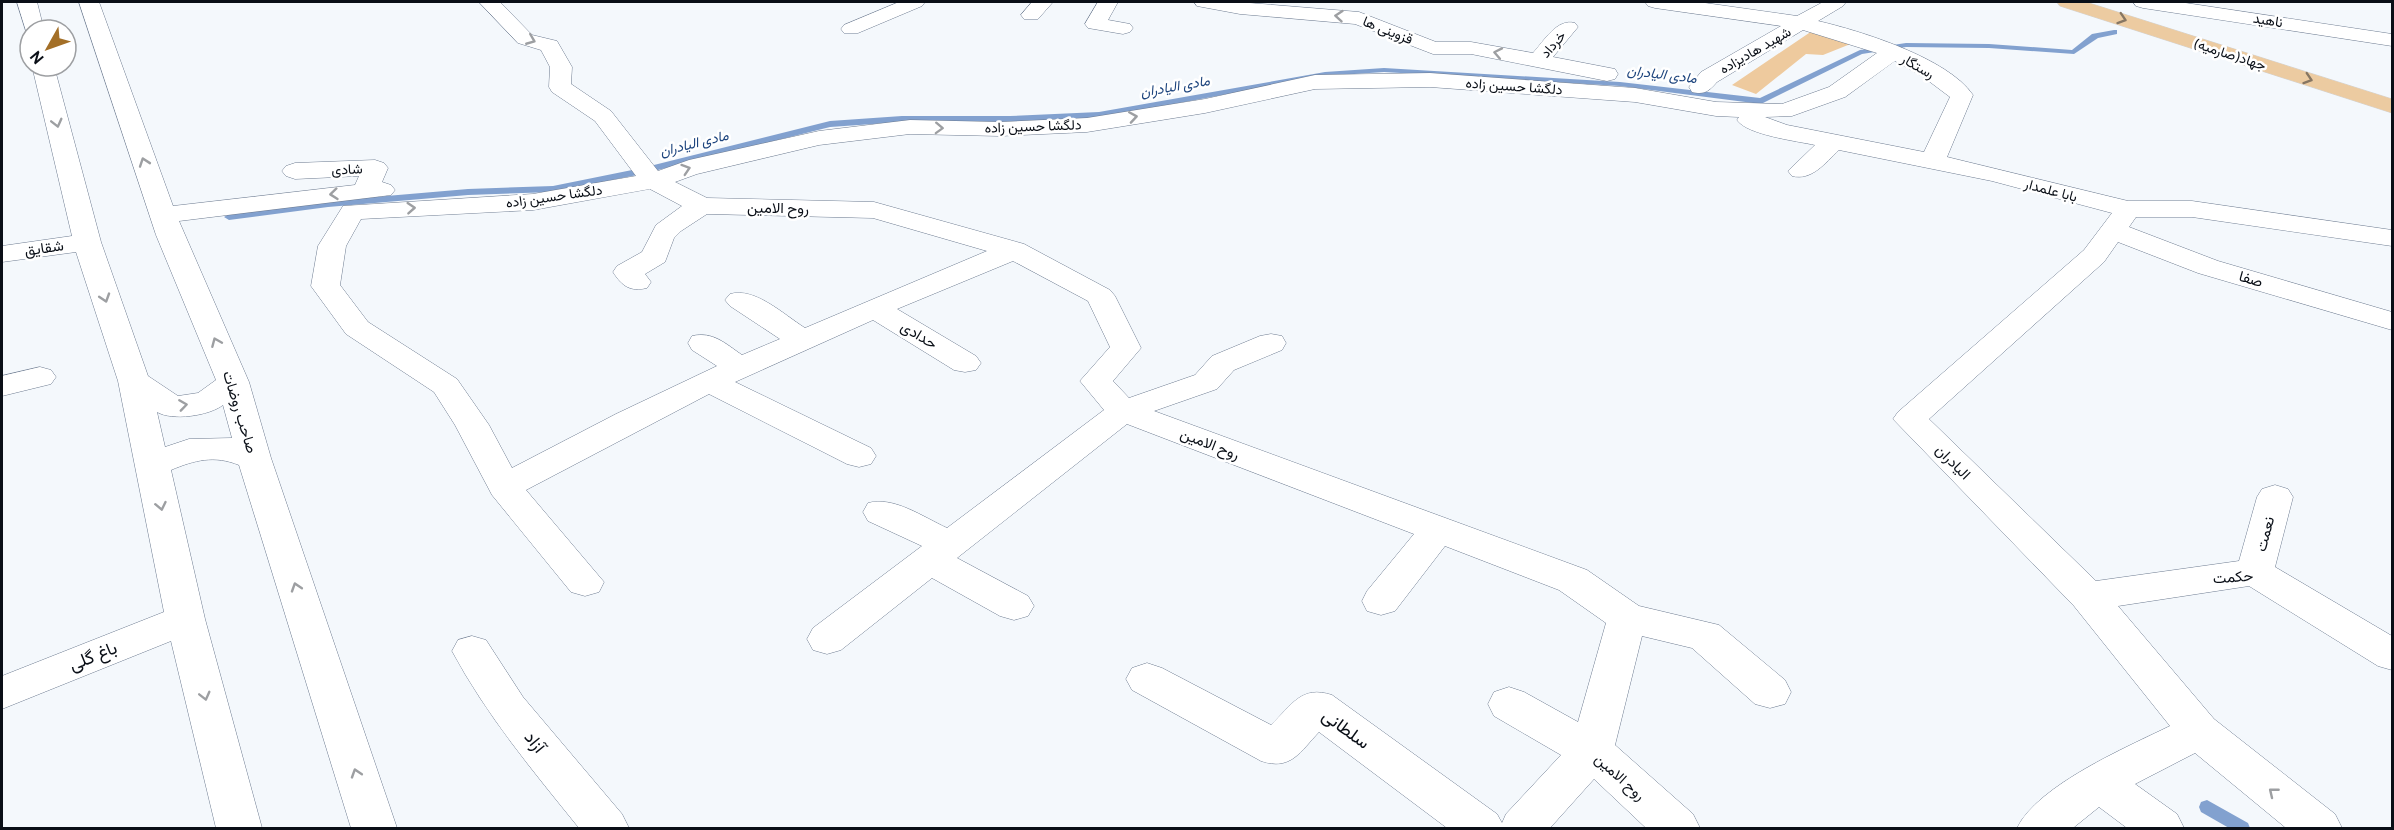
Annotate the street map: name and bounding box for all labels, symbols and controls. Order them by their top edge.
one-way arrow [1334,10,1343,23]
street label: ناهید [2252,11,2284,32]
one-way arrow [2116,12,2127,24]
street label: قزوینی ها [1360,14,1415,49]
north arrow [18,18,78,78]
street label: شهید هادیزاده [1717,24,1795,79]
street label: خرداد [1538,28,1571,62]
one-way arrow [525,33,536,45]
street label: جهاد(صارمیه) [2191,36,2268,75]
text: N [27,46,49,67]
one-way arrow [1493,47,1503,60]
street label: رستگار [1897,51,1937,84]
water label: مادی الیادران [1626,63,1698,88]
one-way arrow [2302,71,2313,84]
water label: مادی الیادران [1139,73,1212,102]
street label: دلگشا حسین زاده [1465,76,1563,99]
one-way arrow [1129,112,1138,124]
street label: دلگشا حسین زاده [984,117,1082,138]
one-way arrow [50,118,63,128]
one-way arrow [935,121,944,134]
water label: مادی الیادران [658,128,731,161]
one-way arrow [138,157,151,168]
street label: شادی [331,161,363,180]
one-way arrow [680,164,691,177]
street label: بابا علمدار [2021,176,2079,207]
street label: دلگشا حسین زاده [505,182,604,213]
one-way arrow [330,187,339,200]
street label: روح الامین [747,199,809,220]
one-way arrow [406,201,415,214]
street label: شقایق [23,237,65,262]
street label: صفا [2236,268,2265,293]
one-way arrow [98,292,110,303]
street label: حدادی [897,318,940,355]
one-way arrow [211,338,223,349]
street label: صاحب روضات [217,369,260,456]
one-way arrow [178,400,187,412]
street label: روح الامین [1177,425,1242,465]
street label: الیادران [1930,441,1974,485]
one-way arrow [153,501,166,511]
street label: نعمت [2253,515,2280,554]
street label: حکمت [2212,568,2254,589]
one-way arrow [290,582,303,593]
street label: باغ گلی [66,637,121,677]
one-way arrow [198,690,210,701]
street label: سلطانی [1317,705,1374,755]
street label: آزاد [518,727,551,760]
street label: روح الامین [1590,750,1648,806]
one-way arrow [350,768,363,779]
one-way arrow [2269,788,2280,799]

